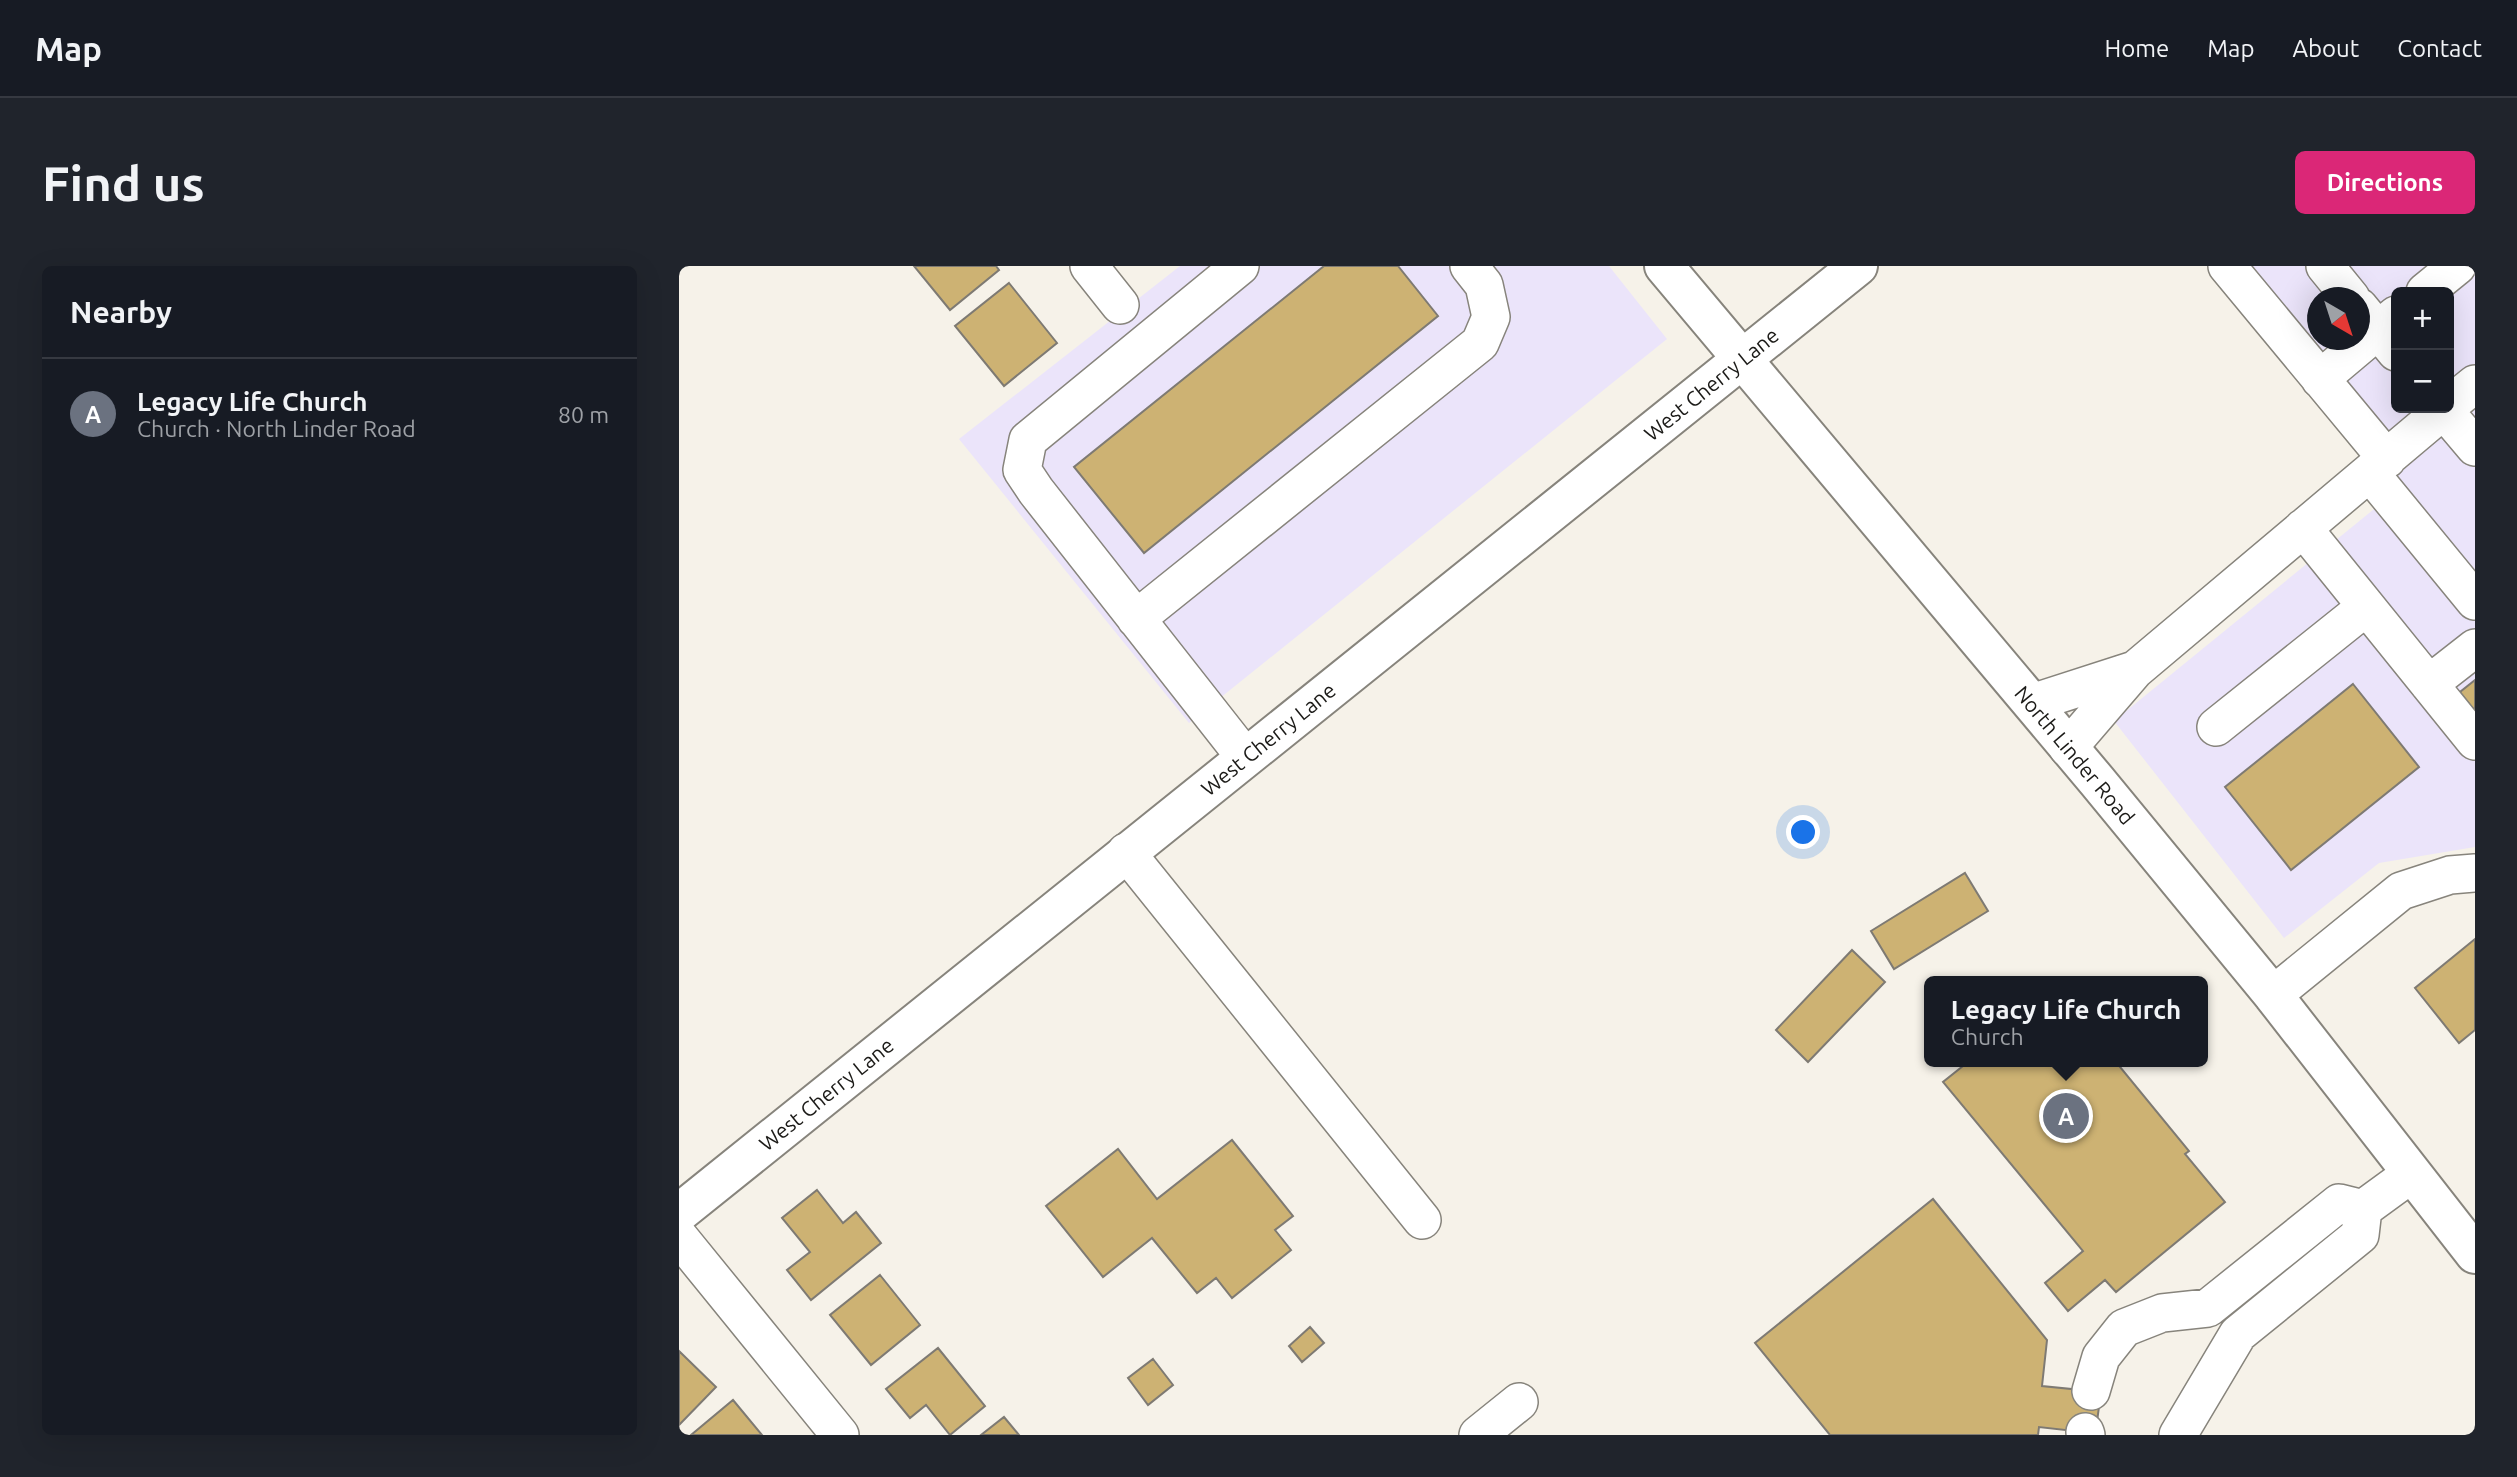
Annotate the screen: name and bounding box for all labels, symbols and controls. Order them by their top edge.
text: Map [35,30,102,67]
text: Home [2104,35,2169,62]
text: Map [2207,35,2254,62]
text: About [2292,35,2359,62]
text: Contact [2397,35,2482,62]
button: Directions [2295,151,2475,214]
text: Find us [42,155,205,210]
north arrow [2307,287,2370,350]
map controls [2391,287,2454,413]
button: + [2391,287,2454,350]
text: Nearby [70,295,172,329]
street label: West Cherry Lane [1639,323,1783,445]
button: − [2391,350,2454,413]
text: Legacy Life Church [137,387,367,416]
text: A [85,402,101,427]
text: 80 m [558,402,609,427]
text: Church · North Linder Road [137,416,416,441]
street label: West Cherry Lane [1196,678,1340,800]
street label: North Linder Road [2010,681,2140,829]
your location [1786,815,1820,849]
popup [1924,976,2208,1067]
text: Legacy Life Church [1951,995,2181,1024]
text: Church [1951,1024,2024,1049]
street label: West Cherry Lane [754,1033,898,1155]
pin: A [2043,1090,2089,1142]

